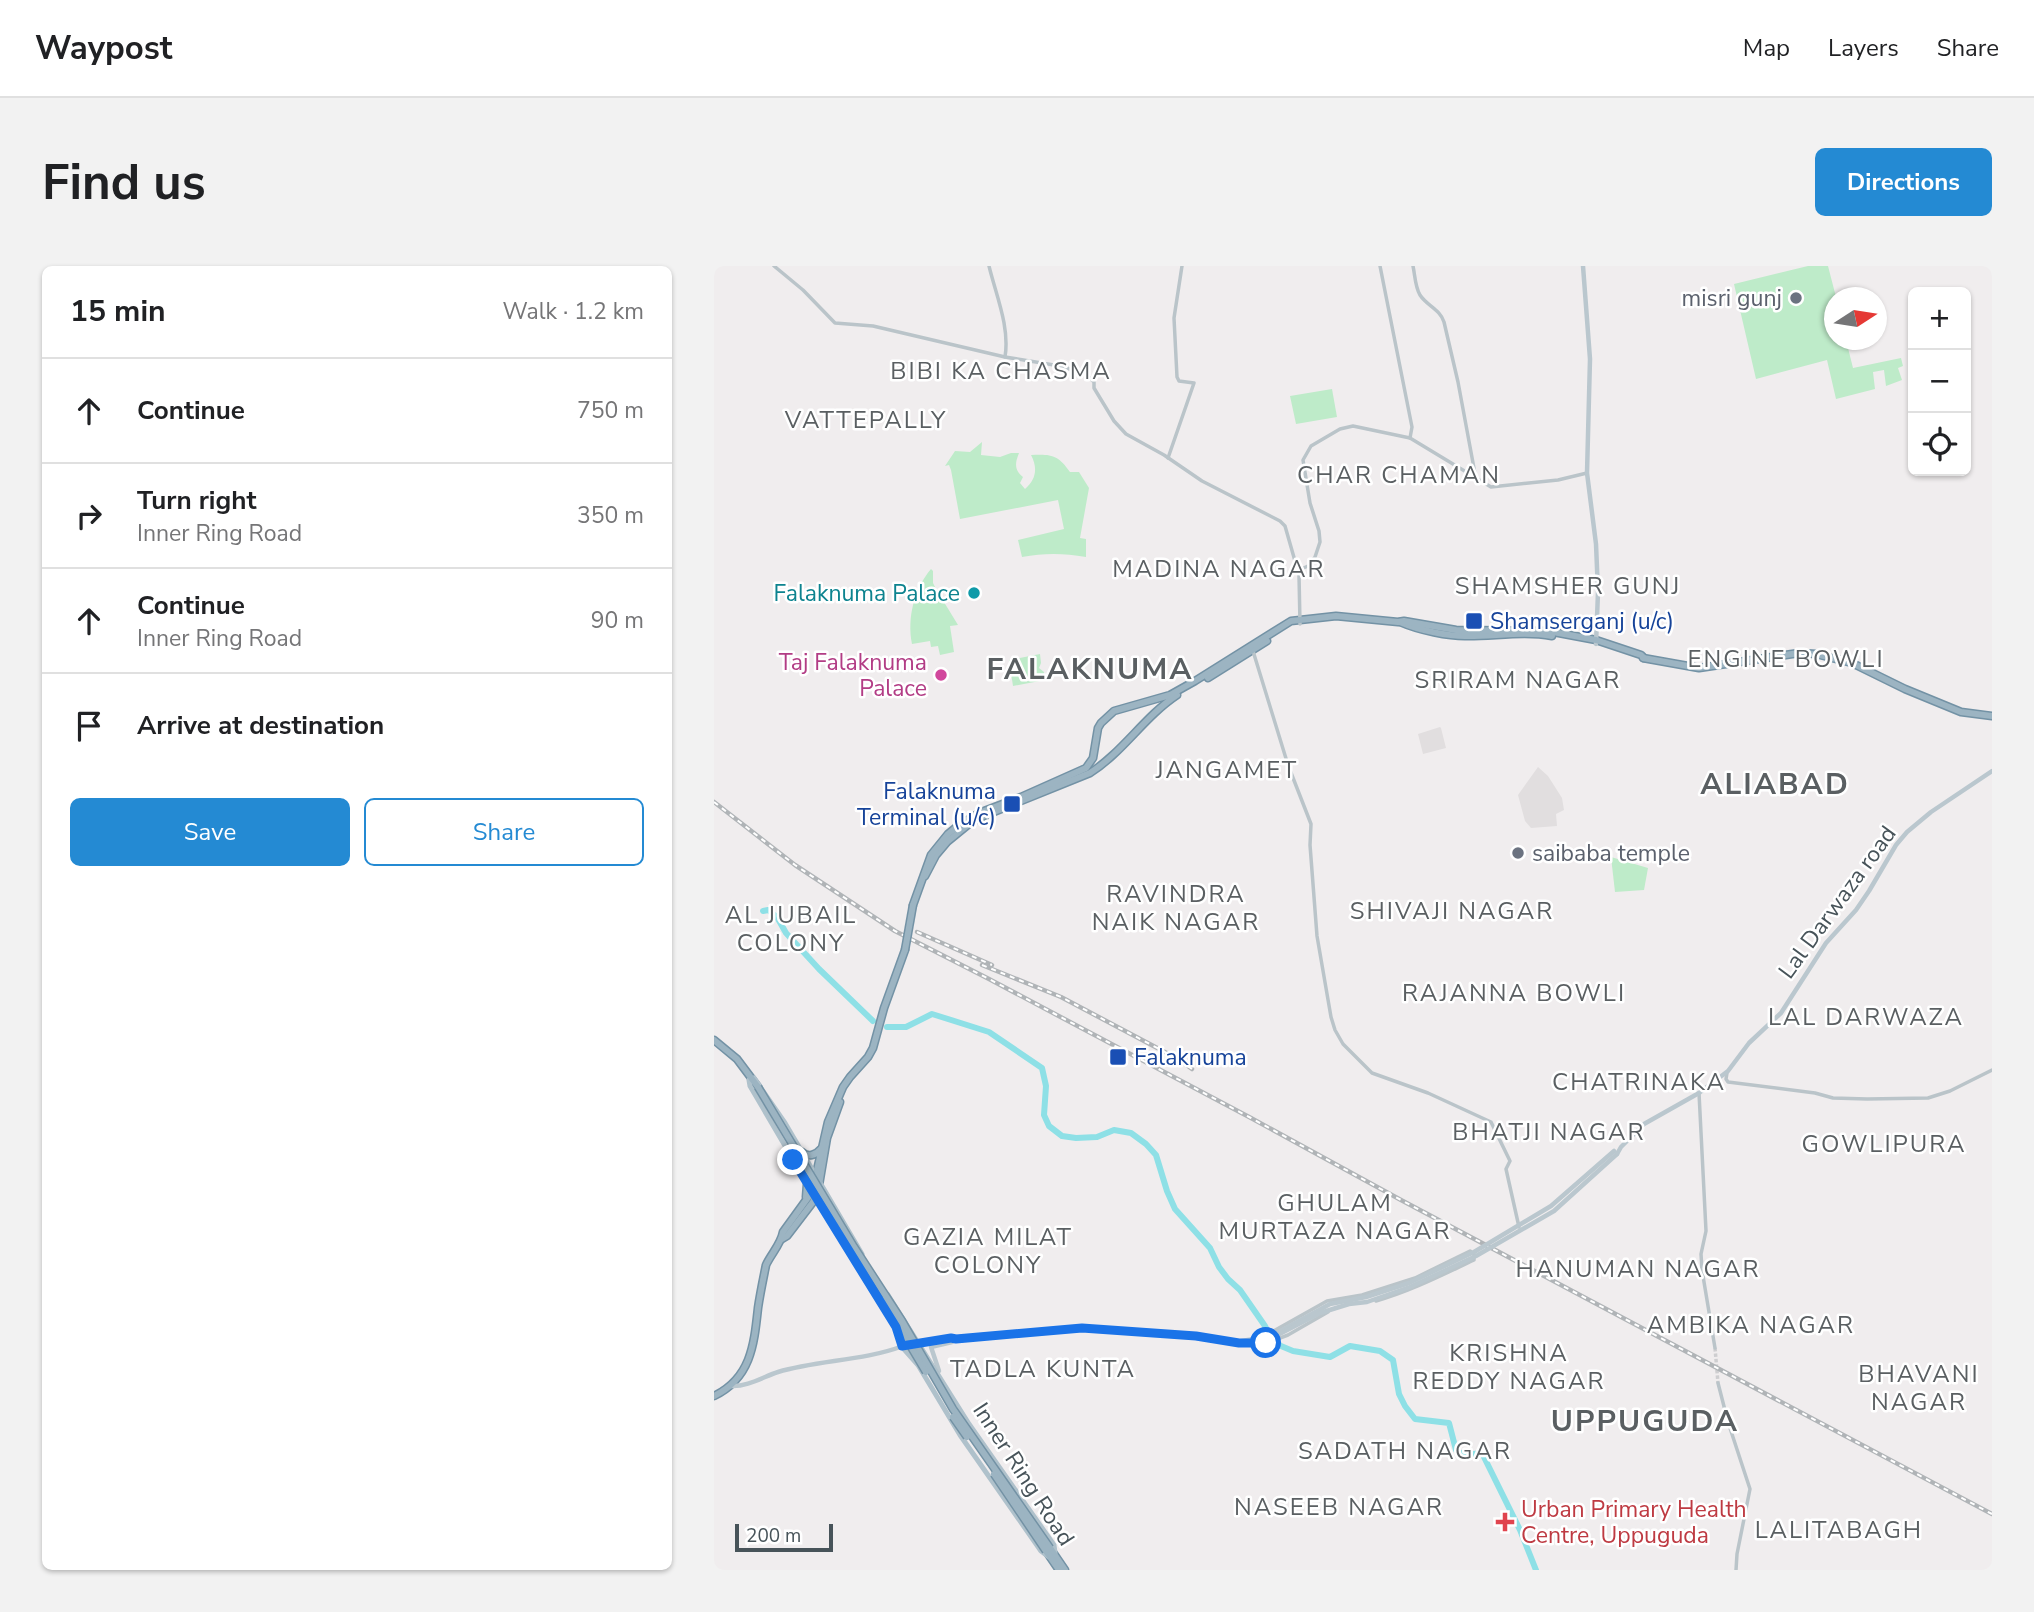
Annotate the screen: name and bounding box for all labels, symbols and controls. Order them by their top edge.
text: Waypost [35,26,172,71]
text: Map [1743,32,1790,64]
text: Layers [1828,32,1899,64]
text: Share [1937,32,1999,64]
button: Directions [1815,148,1992,216]
text: Find us [42,149,206,216]
place label: misri gunj [1682,283,1782,314]
north arrow [1824,287,1887,350]
map controls [1908,287,1971,476]
button: + [1908,287,1971,350]
marker: misri gunj [1788,290,1804,306]
text: 15 min [70,291,166,332]
text: Walk · 1.2 km [502,296,644,327]
button: − [1908,350,1971,413]
district label: BIBI KA CHASMA [890,355,1112,387]
icon: ahead [70,392,108,430]
text: Continue [137,393,245,428]
text: 750 m [577,395,644,426]
district label: VATTEPALLY [784,404,947,436]
button: locate [1908,413,1971,476]
district label: CHAR CHAMAN [1297,459,1501,491]
text: Turn right [137,483,256,518]
icon: right [70,497,108,535]
text: 350 m [577,500,644,531]
text: Inner Ring Road [137,518,302,549]
district label: MADINA NAGAR [1112,553,1326,585]
district label: SHAMSHER GUNJ [1455,570,1681,602]
place label: Falaknuma Palace [774,578,960,609]
marker: Falaknuma Palace [966,585,982,601]
text: Continue [137,588,245,623]
icon: ahead [70,602,108,640]
text: 90 m [591,605,644,636]
place label: Shamserganj (u/c) [1490,606,1674,637]
marker: Shamserganj (u/c) [1464,611,1484,631]
text: Inner Ring Road [137,623,302,654]
district label: ENGINE BOWLI [1687,643,1885,675]
place label: Taj Falaknuma Palace [779,647,927,704]
district label: FALAKNUMA [986,649,1194,690]
district label: SRIRAM NAGAR [1415,664,1621,696]
marker: Taj Falaknuma Palace [933,667,949,683]
icon: arrive [70,707,108,745]
text: Arrive at destination [137,708,384,743]
district label: JANGAMET [1155,754,1298,786]
district label: ALIABAD [1700,764,1850,805]
place label: Falaknuma Terminal (u/c) [857,776,996,833]
marker: Falaknuma Terminal (u/c) [1002,794,1022,814]
button: Save [70,798,350,866]
button: Share [364,798,644,866]
street label: Lal Darwaza road [1771,820,1903,985]
place label: saibaba temple [1532,838,1690,869]
marker: saibaba temple [1510,845,1526,861]
district label: RAVINDRA NAIK NAGAR [1092,878,1260,938]
district label: SHIVAJI NAGAR [1350,895,1554,927]
district label: AL JUBAIL COLONY [725,899,857,959]
district label: RAJANNA BOWLI [1402,977,1626,1009]
district label: LAL DARWAZA [1768,1001,1964,1033]
place label: Falaknuma [1134,1042,1247,1073]
marker: Falaknuma [1108,1047,1128,1067]
district label: CHATRINAKA [1552,1066,1726,1098]
district label: BHATJI NAGAR [1452,1116,1646,1148]
district label: GOWLIPURA [1802,1128,1966,1160]
route end [777,1144,808,1175]
district label: GHULAM MURTAZA NAGAR [1219,1187,1451,1247]
district label: GAZIA MILAT COLONY [903,1221,1073,1281]
district label: HANUMAN NAGAR [1516,1253,1760,1285]
district label: AMBIKA NAGAR [1647,1309,1855,1341]
route start [1250,1327,1281,1358]
district label: KRISHNA REDDY NAGAR [1412,1337,1606,1397]
district label: TADLA KUNTA [950,1353,1136,1385]
district label: BHAVANI NAGAR [1858,1358,1980,1418]
street label: Inner Ring Road [966,1397,1082,1552]
district label: UPPUGUDA [1551,1401,1739,1442]
district label: SADATH NAGAR [1298,1435,1512,1467]
district label: NASEEB NAGAR [1234,1491,1444,1523]
place label: Urban Primary Health Centre, Uppuguda [1521,1494,1747,1551]
marker: Urban Primary Health Centre, Uppuguda [1495,1512,1515,1532]
district label: LALITABAGH [1755,1514,1923,1546]
scale bar [735,1521,833,1553]
text: 200 m [746,1523,801,1549]

